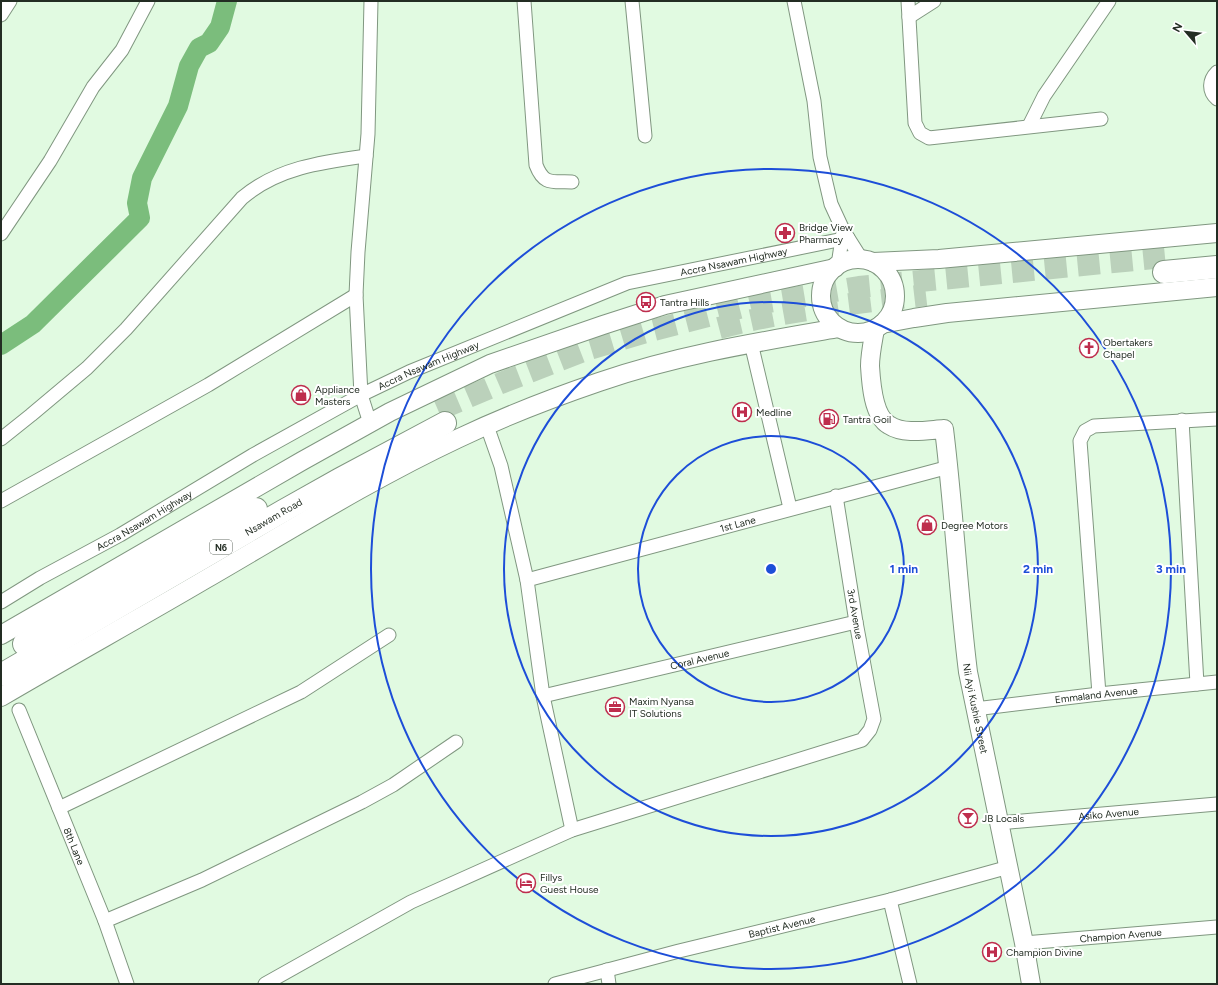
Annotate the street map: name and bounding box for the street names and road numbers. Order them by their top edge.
street label: Accra Nsawam Highway [679,244,789,279]
street label: Accra Nsawam Highway [375,337,482,393]
street label: Accra Nsawam Highway [94,486,195,553]
street label: Nsawam Road [242,495,305,538]
street label: 1st Lane [718,512,757,535]
road number: N6 [210,540,232,554]
street label: 3rd Avenue [844,588,866,641]
street label: Coral Avenue [669,646,731,672]
street label: Nii Ayi Kushie Street [960,663,991,755]
street label: Emmaland Avenue [1054,684,1139,706]
street label: Asiko Avenue [1078,804,1140,823]
street label: 8th Lane [61,825,88,867]
street label: Baptist Avenue [747,912,817,940]
street label: Champion Avenue [1079,925,1163,945]

